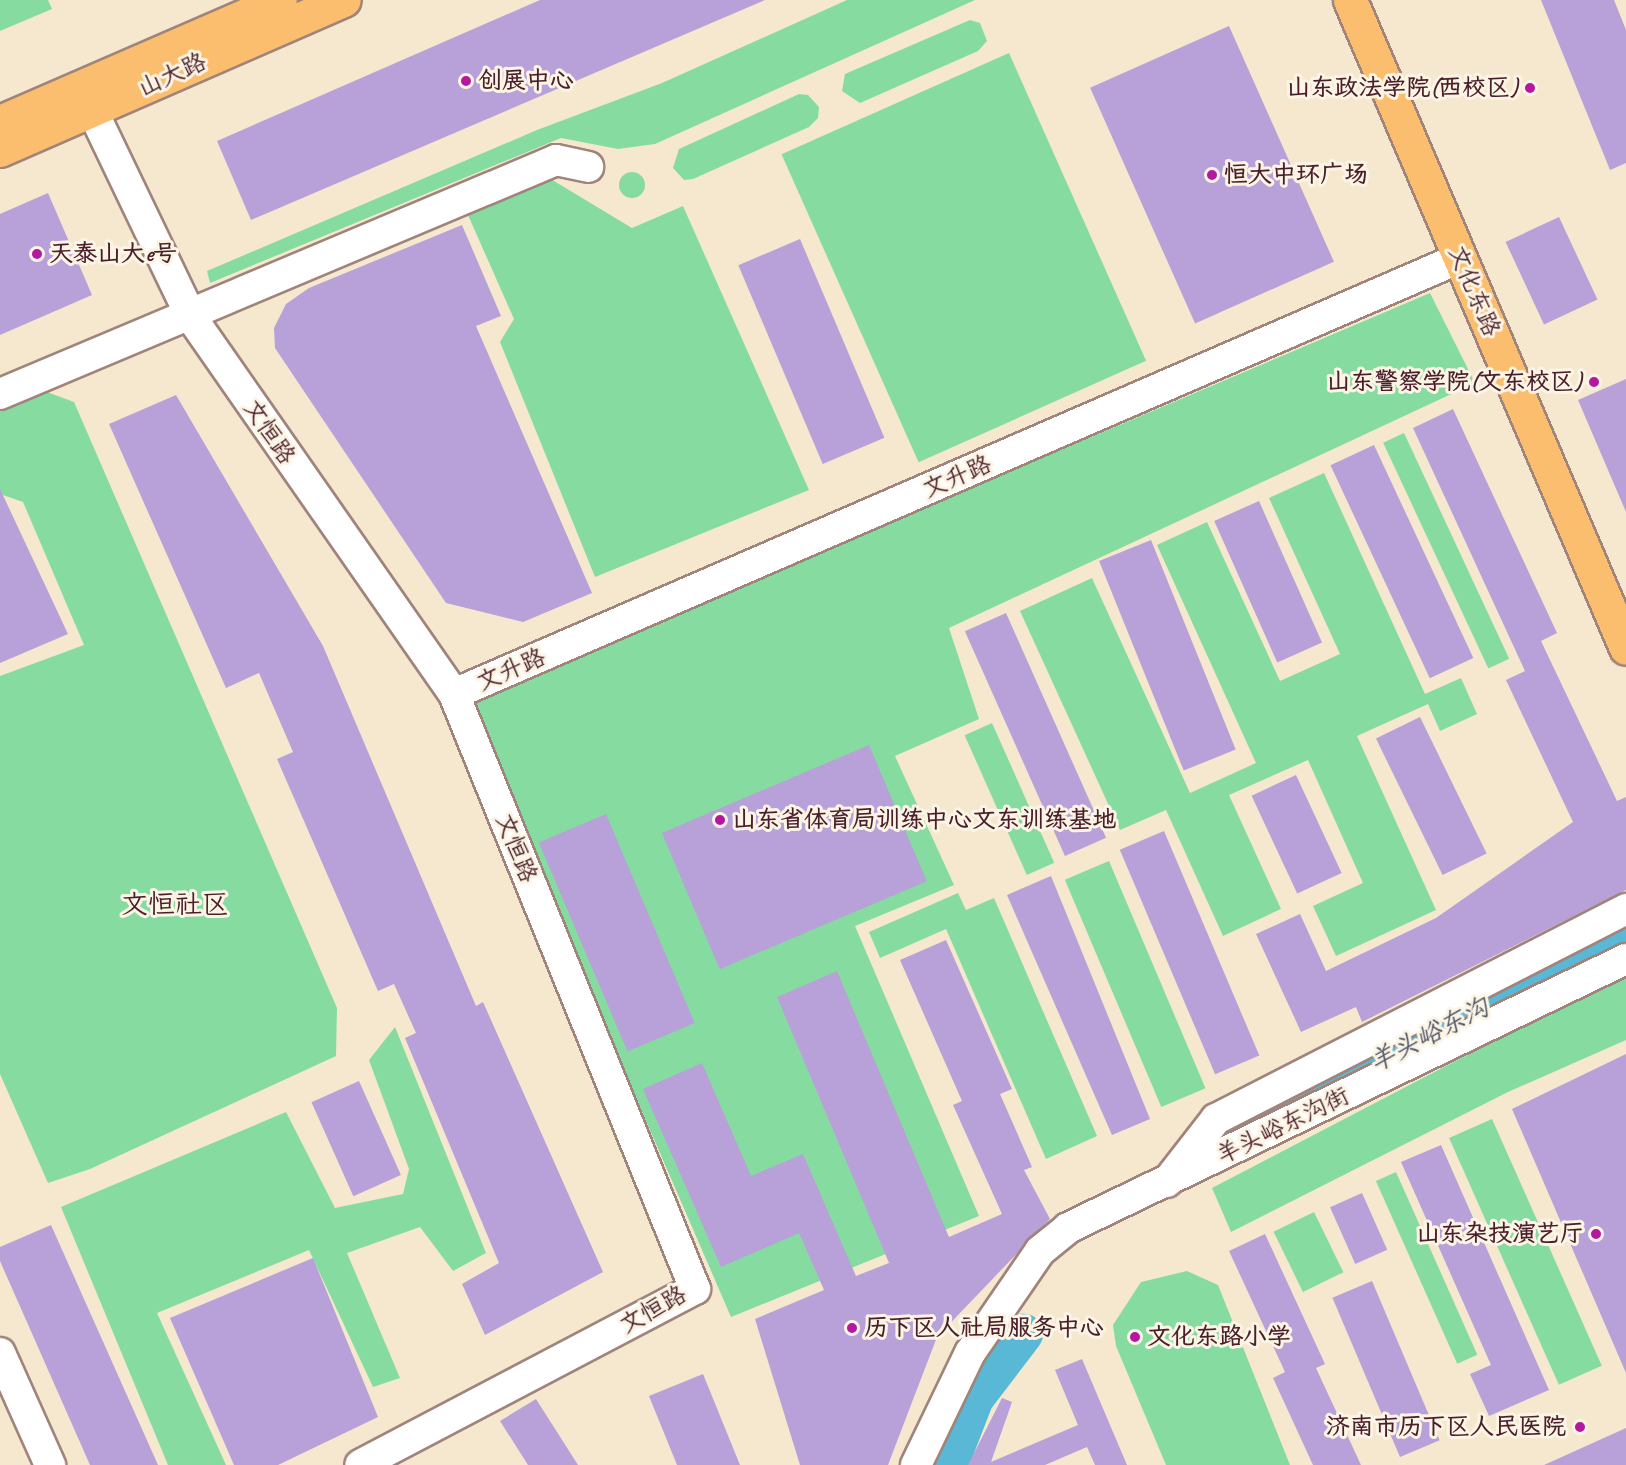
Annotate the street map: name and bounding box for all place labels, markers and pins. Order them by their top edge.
place label: 创展中心 [478,67,574,95]
marker: 创展中心 [459,74,473,88]
place label: 山东政法学院(西校区) [1286,74,1518,102]
marker: 山东政法学院(西校区) [1523,81,1537,95]
place label: 恒大中环广场 [1224,161,1368,189]
marker: 恒大中环广场 [1205,168,1219,182]
place label: 天泰山大e号 [49,240,177,268]
marker: 天泰山大e号 [30,247,44,261]
place label: 山东警察学院(文东校区) [1326,368,1582,396]
marker: 山东警察学院(文东校区) [1587,375,1601,389]
place label: 山东省体育局训练中心文东训练基地 [732,806,1116,834]
marker: 山东省体育局训练中心文东训练基地 [713,813,727,827]
place label: 山东杂技演艺厅 [1416,1220,1584,1248]
marker: 山东杂技演艺厅 [1589,1227,1603,1241]
place label: 历下区人社局服务中心 [864,1314,1104,1342]
marker: 历下区人社局服务中心 [845,1321,859,1335]
place label: 文化东路小学 [1147,1323,1291,1351]
marker: 文化东路小学 [1128,1330,1142,1344]
place label: 济南市历下区人民医院 [1326,1413,1566,1441]
marker: 济南市历下区人民医院 [1571,1418,1589,1436]

